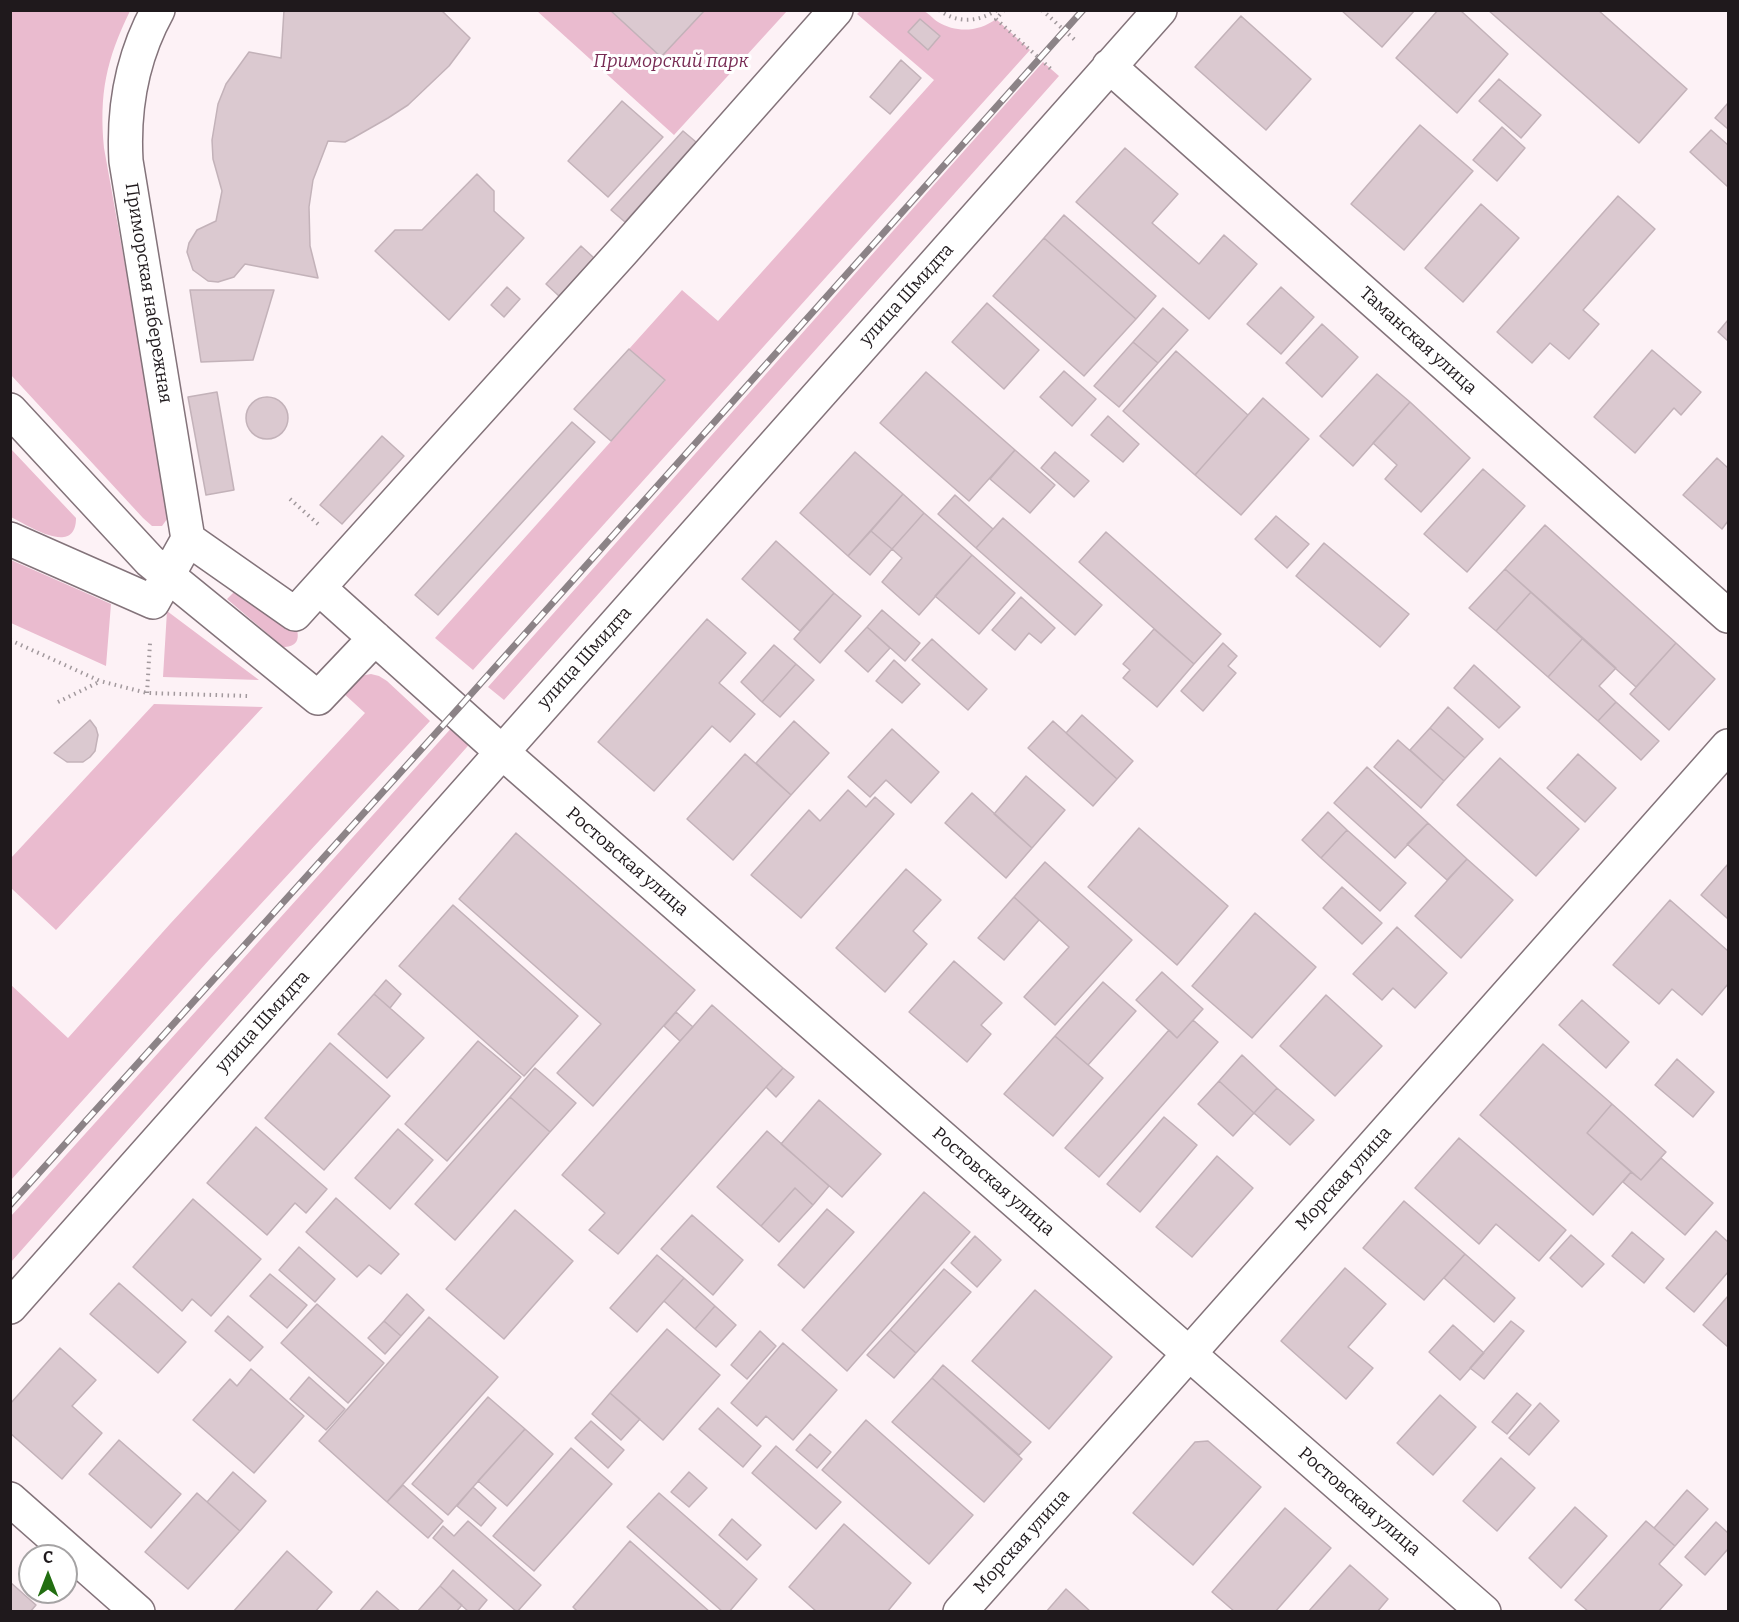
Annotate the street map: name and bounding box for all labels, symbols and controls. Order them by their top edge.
park label: Приморский парк [593,51,749,73]
street label: Приморская набережная [120,181,176,405]
street label: улица Шмидта [856,240,958,350]
street label: Таманская улица [1355,283,1481,399]
street label: улица Шмидта [534,603,636,713]
street label: Ростовская улица [562,803,692,921]
street label: улица Шмидта [212,967,314,1077]
street label: Ростовская улица [928,1123,1058,1241]
street label: Морская улица [1292,1123,1396,1235]
street label: Ростовская улица [1294,1443,1424,1561]
street label: Морская улица [970,1486,1074,1598]
north arrow [18,1544,78,1604]
text: С [43,1548,53,1567]

